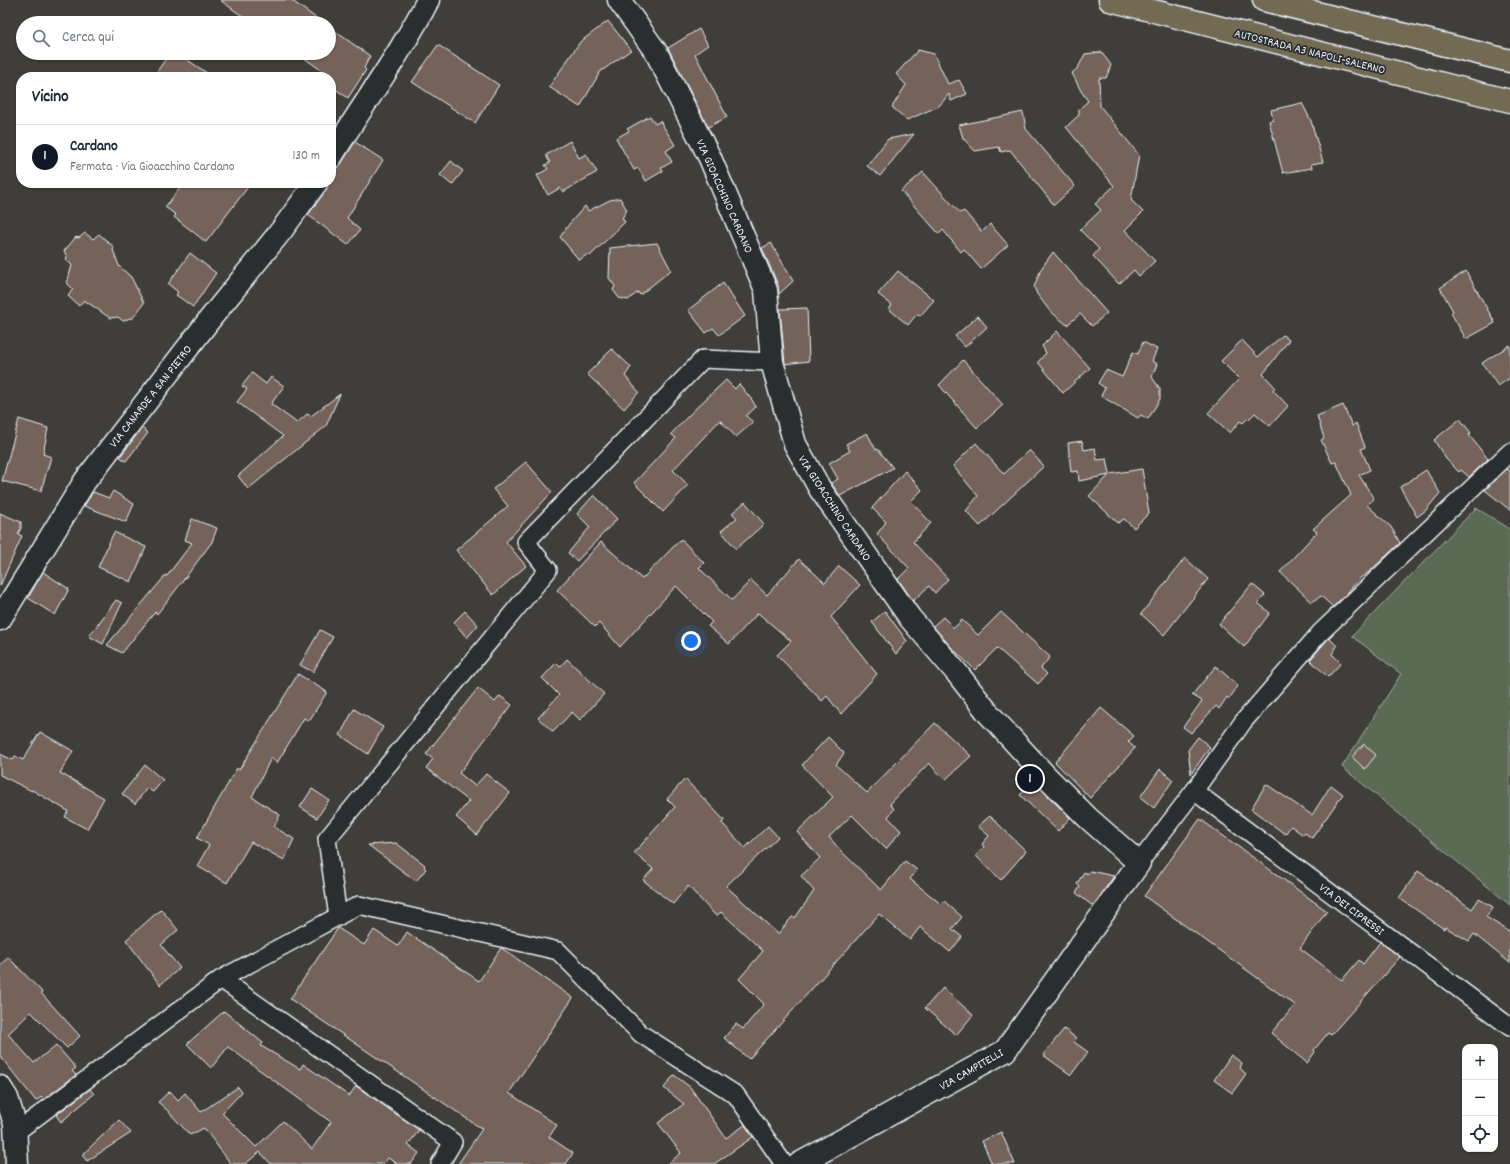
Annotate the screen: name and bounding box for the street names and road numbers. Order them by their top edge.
street label: AUTOSTRADA A3 NAPOLI-SALERNO [1232,25,1387,79]
street label: VIA GIOACCHINO CARDANO [691,137,756,256]
street label: VIA CANARDE A SAN PIETRO [106,342,197,452]
street label: VIA GIOACCHINO CARDANO [793,453,874,565]
street label: VIA DEI CIPRESSI [1315,880,1387,941]
street label: VIA CAMPITELLI [937,1045,1007,1095]

